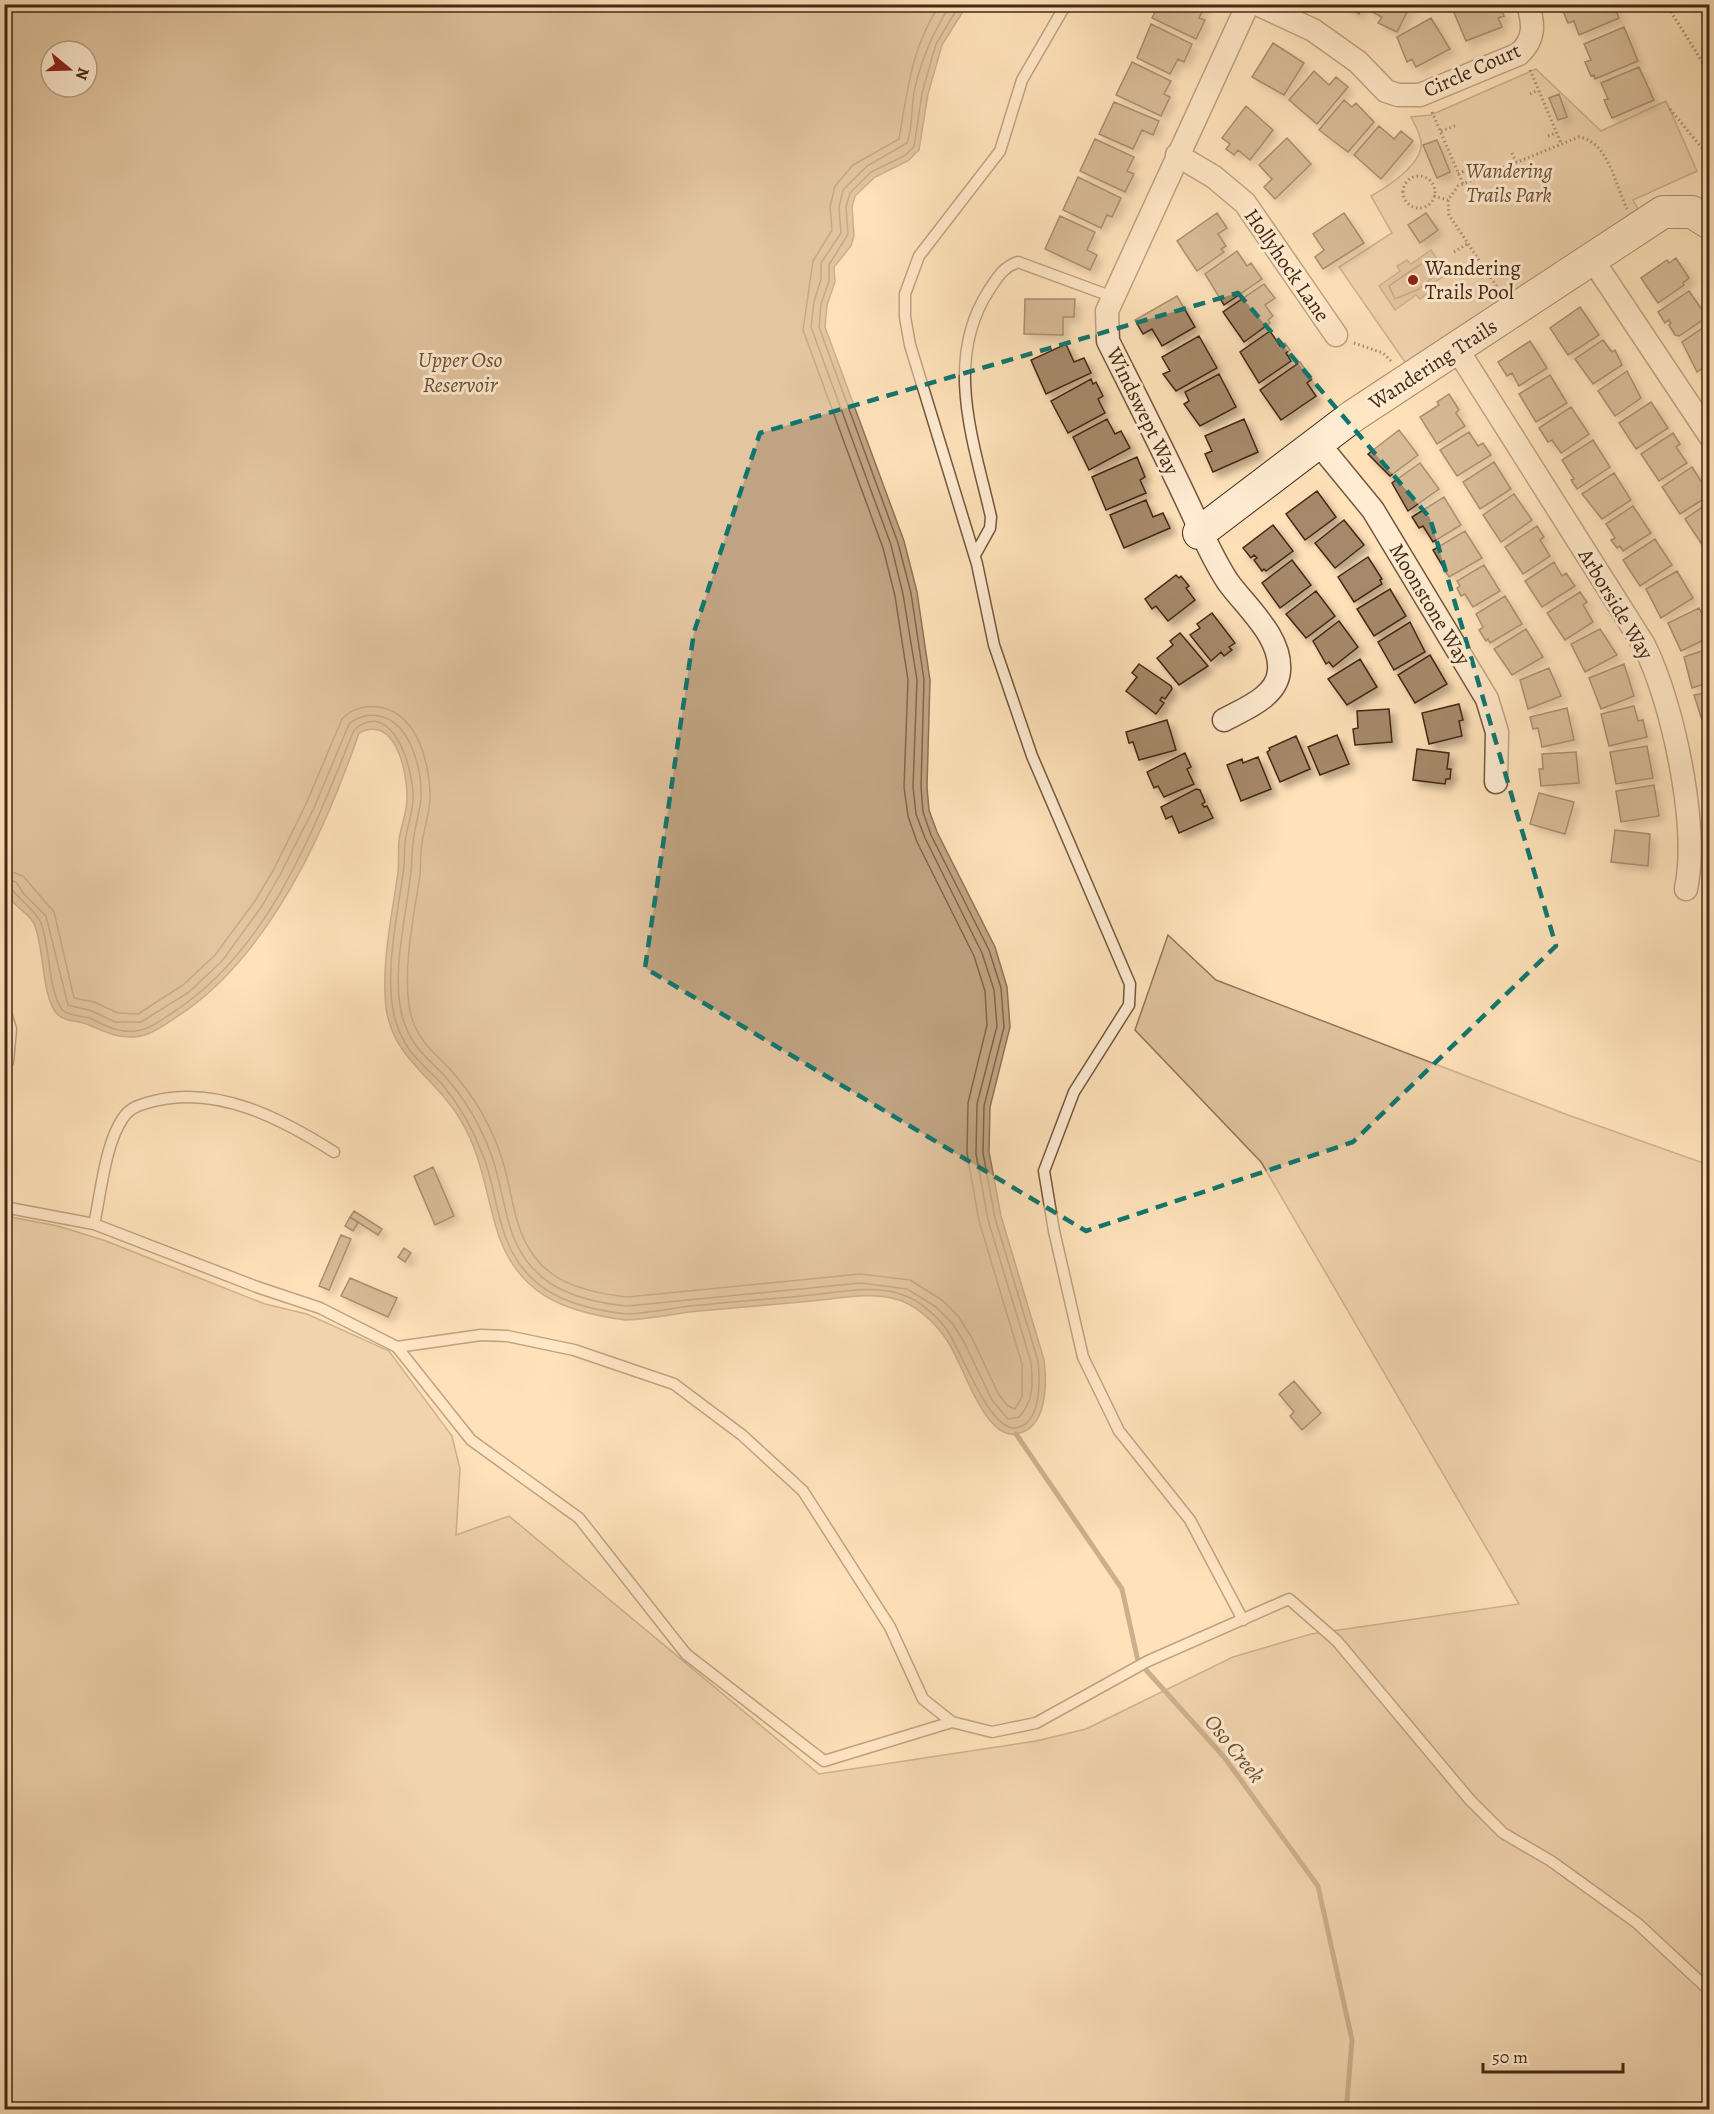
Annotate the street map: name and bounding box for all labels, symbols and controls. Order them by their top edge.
street label: Circle Court [1419,36,1525,104]
north arrow [39,39,99,99]
text: N [70,64,95,83]
park label: Wandering Trails Park [1465,157,1553,209]
street label: Hollyhock Lane [1238,203,1336,327]
place label: Wandering Trails Pool [1424,254,1521,306]
marker: Wandering Trails Pool [1406,273,1420,287]
street label: Wandering Trails [1362,312,1503,417]
street label: Windswept Way [1100,342,1186,480]
water label: Upper Oso Reservoir [418,345,502,400]
street label: Moonstone Way [1383,538,1478,671]
street label: Arborside Way [1571,542,1660,665]
water label: Oso Creek [1197,1708,1271,1790]
scale bar [1483,2036,1622,2074]
text: 50 m [1492,2045,1528,2069]

